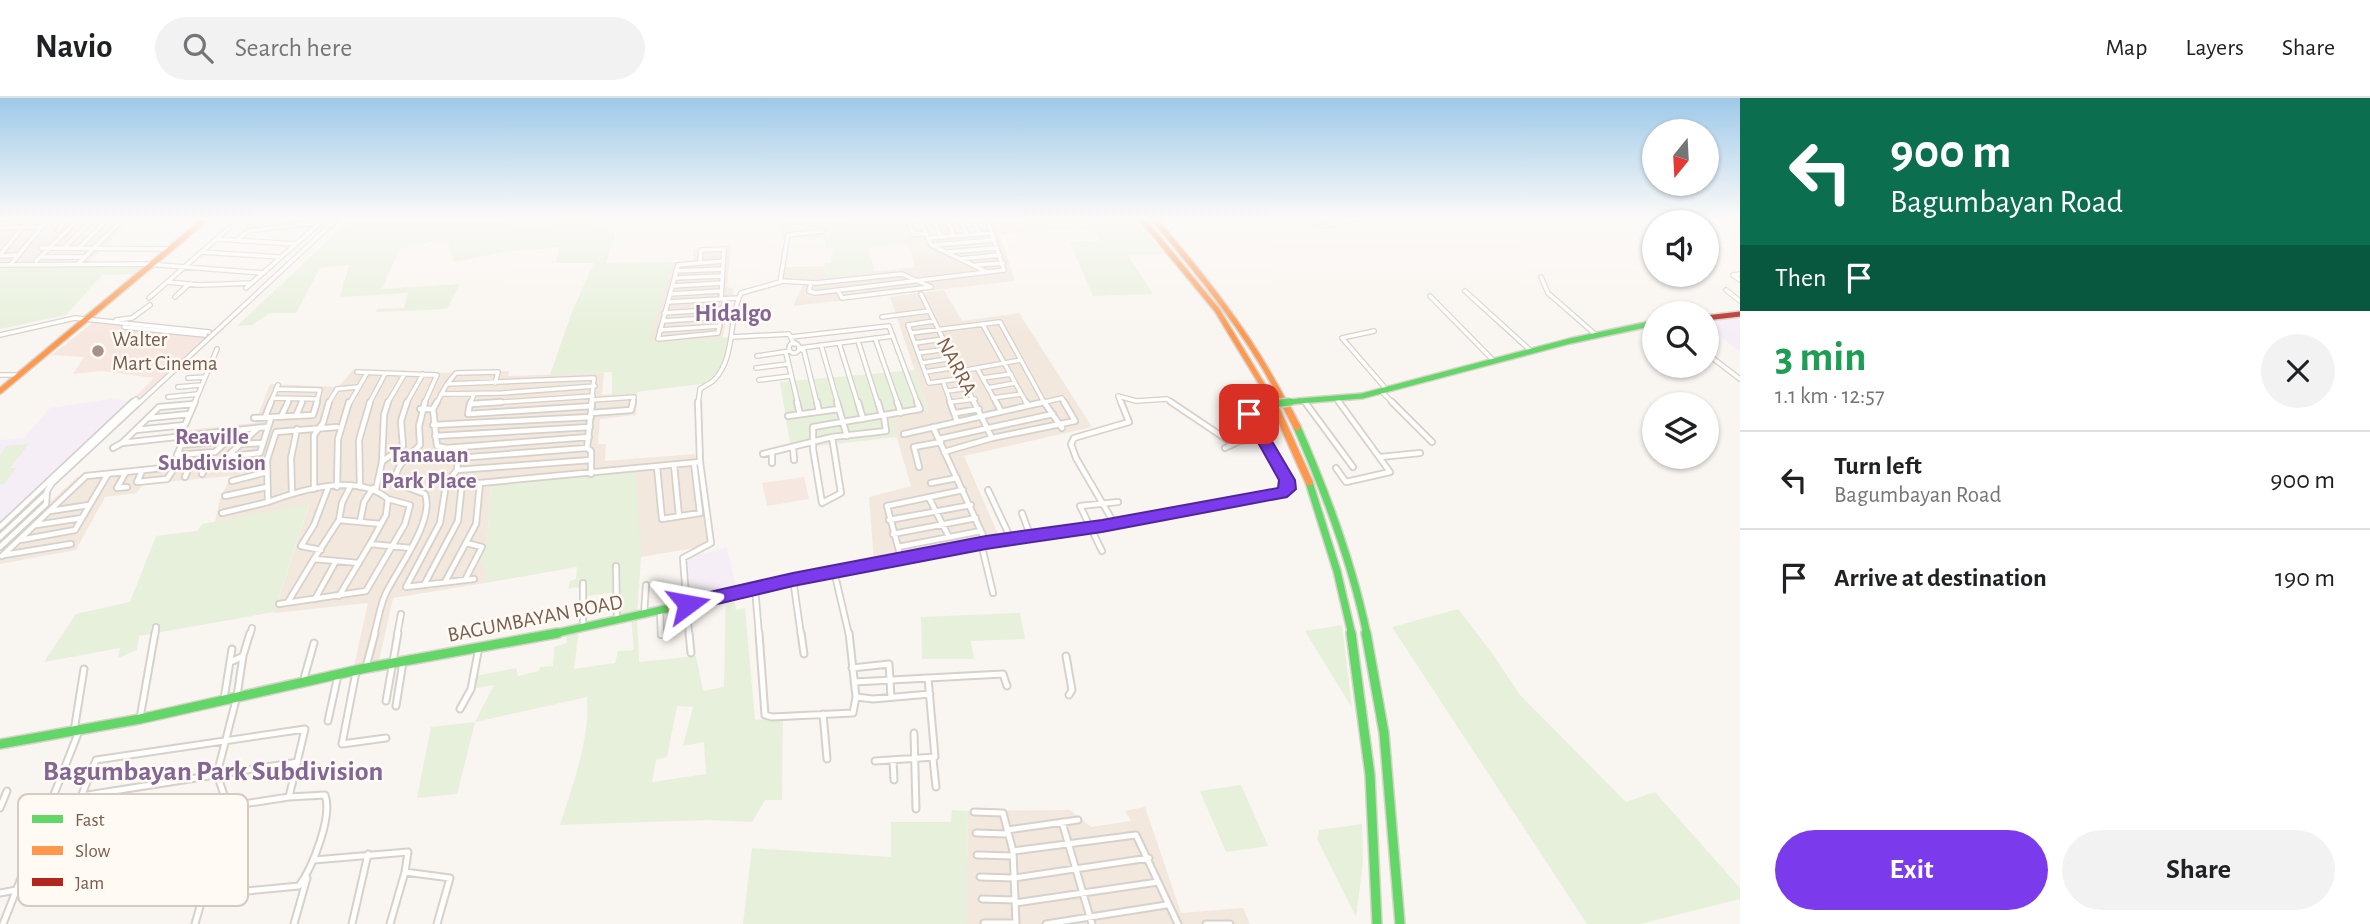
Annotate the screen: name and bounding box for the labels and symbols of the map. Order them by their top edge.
north arrow [1642,119,1718,196]
district label: Hidalgo [694,302,772,326]
place label: Walter Mart Cinema [112,329,218,374]
street label: NARRA [933,334,980,399]
marker: Walter Mart Cinema [90,343,106,359]
pin [1219,384,1279,444]
district label: Reaville Subdivision [158,426,266,475]
district label: Tanauan Park Place [381,444,477,493]
position arrow [651,567,725,641]
street label: BAGUMBAYAN ROAD [446,591,624,646]
district label: Bagumbayan Park Subdivision [43,758,383,786]
legend [18,794,248,906]
text: Fast [75,811,105,830]
text: Slow [75,842,111,861]
text: Jam [75,874,104,893]

